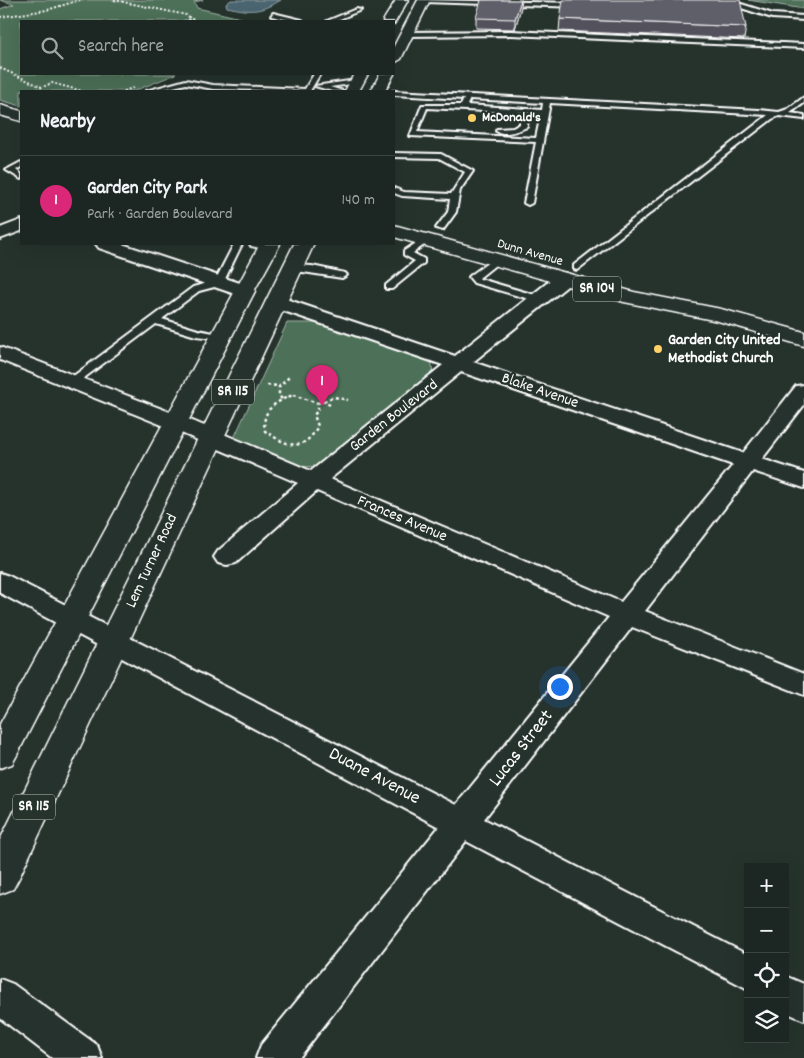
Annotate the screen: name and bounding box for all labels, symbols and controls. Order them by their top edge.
search box [20,20,395,75]
icon: search [38,34,66,62]
text: Search here [78,34,164,61]
text: Nearby [40,108,95,138]
place label: McDonald's [482,108,541,128]
marker: McDonald's [466,112,478,124]
text: Garden City Park [87,176,207,203]
text: 1 [54,189,58,212]
text: 140 m [341,189,375,212]
text: Park · Garden Boulevard [87,203,232,226]
street label: Dunn Avenue [495,234,565,272]
road number: SR 104 [573,276,621,302]
place label: Garden City United Methodist Church [668,329,780,370]
marker: Garden City United Methodist Church [652,343,664,355]
pin: 1 [306,365,338,406]
street label: Blake Avenue [498,367,582,415]
street label: Garden Boulevard [345,374,443,458]
road number: SR 115 [212,380,254,404]
street label: Frances Avenue [353,490,451,548]
street label: Lem Turner Road [120,510,184,612]
your location [547,674,573,700]
street label: Lucas Street [483,705,561,793]
street label: Duane Avenue [323,742,425,812]
road number: SR 115 [13,794,55,820]
map controls [744,863,789,1043]
button: + [744,863,789,908]
button: − [744,908,789,953]
button: locate [744,953,789,998]
button: layers [744,998,789,1043]

